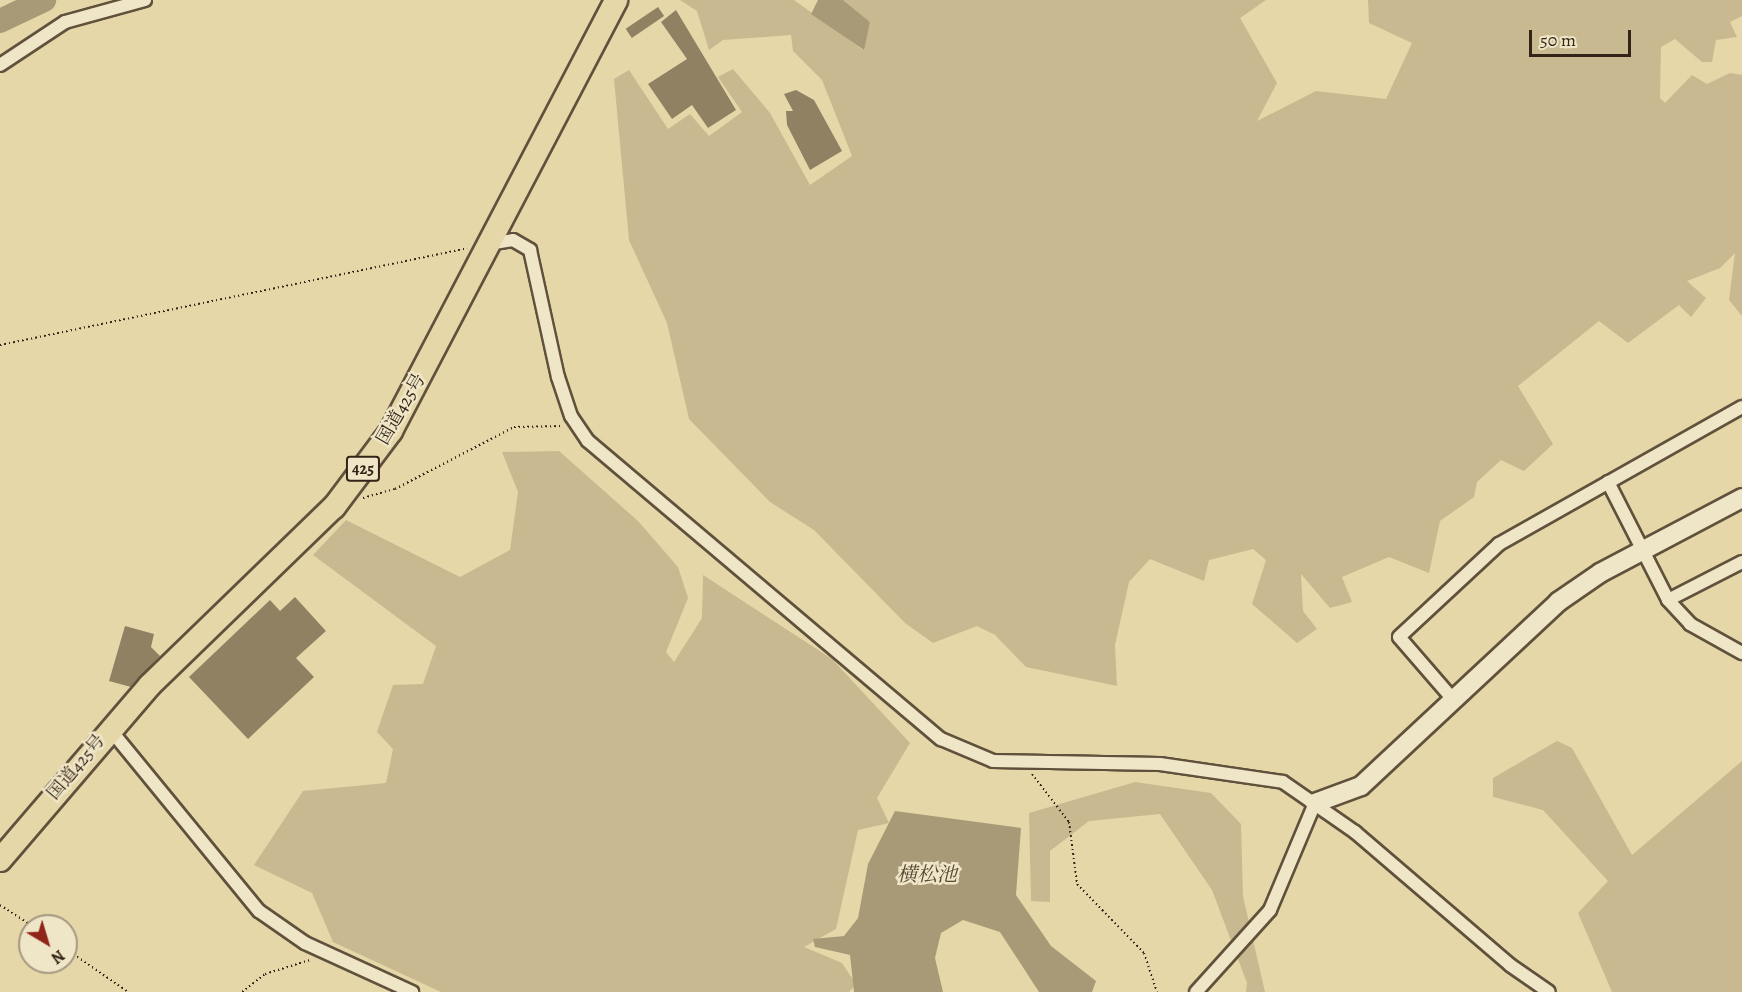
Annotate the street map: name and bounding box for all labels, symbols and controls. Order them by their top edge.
scale bar [1532,18,1634,56]
text: 50 m [1540,28,1576,52]
street label: 国道425号 [372,370,430,448]
road number: 425 [345,456,381,482]
street label: 国道425号 [43,730,109,804]
water label: 横松池 [897,862,957,886]
north arrow [18,914,78,974]
text: N [46,944,69,969]

